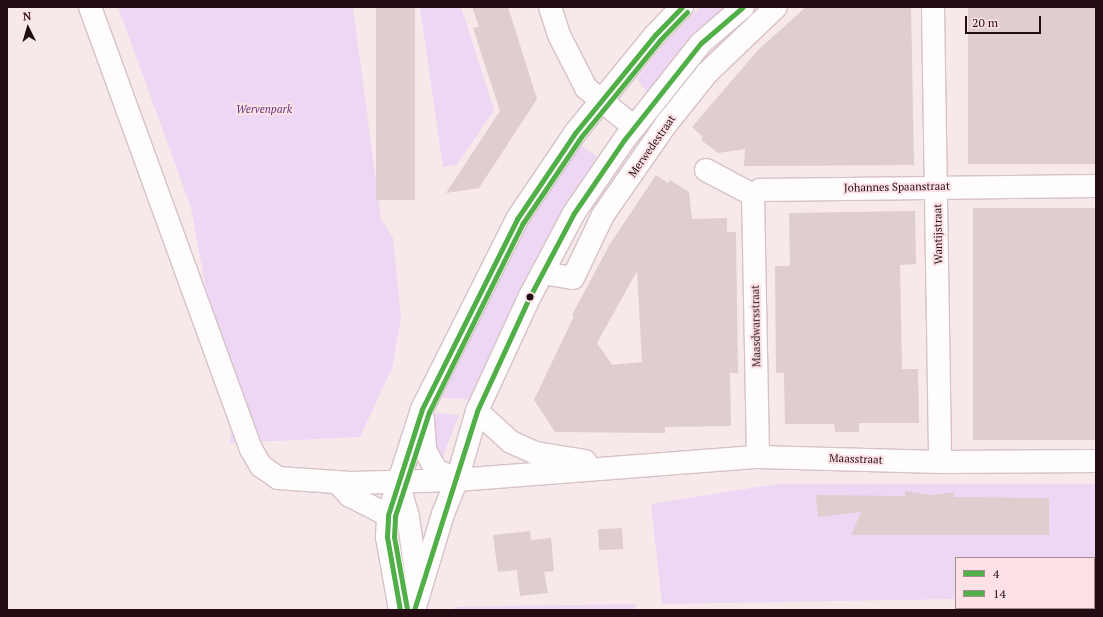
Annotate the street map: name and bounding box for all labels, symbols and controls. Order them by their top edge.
north arrow [8,8,48,48]
scale bar [967,8,1043,34]
text: N [22,9,32,23]
text: 20 m [972,15,998,30]
park label: Wervenpark [236,102,292,116]
street label: Merwedestraat [626,112,678,180]
street label: Johannes Spaanstraat [844,179,950,195]
street label: Wantijstraat [931,204,945,264]
street label: Maasdwarsstraat [749,285,763,367]
unlabelled marker [525,292,535,302]
street label: Maasstraat [829,451,883,467]
legend [955,557,1095,609]
text: 4 [993,566,999,581]
text: 14 [993,586,1006,601]

